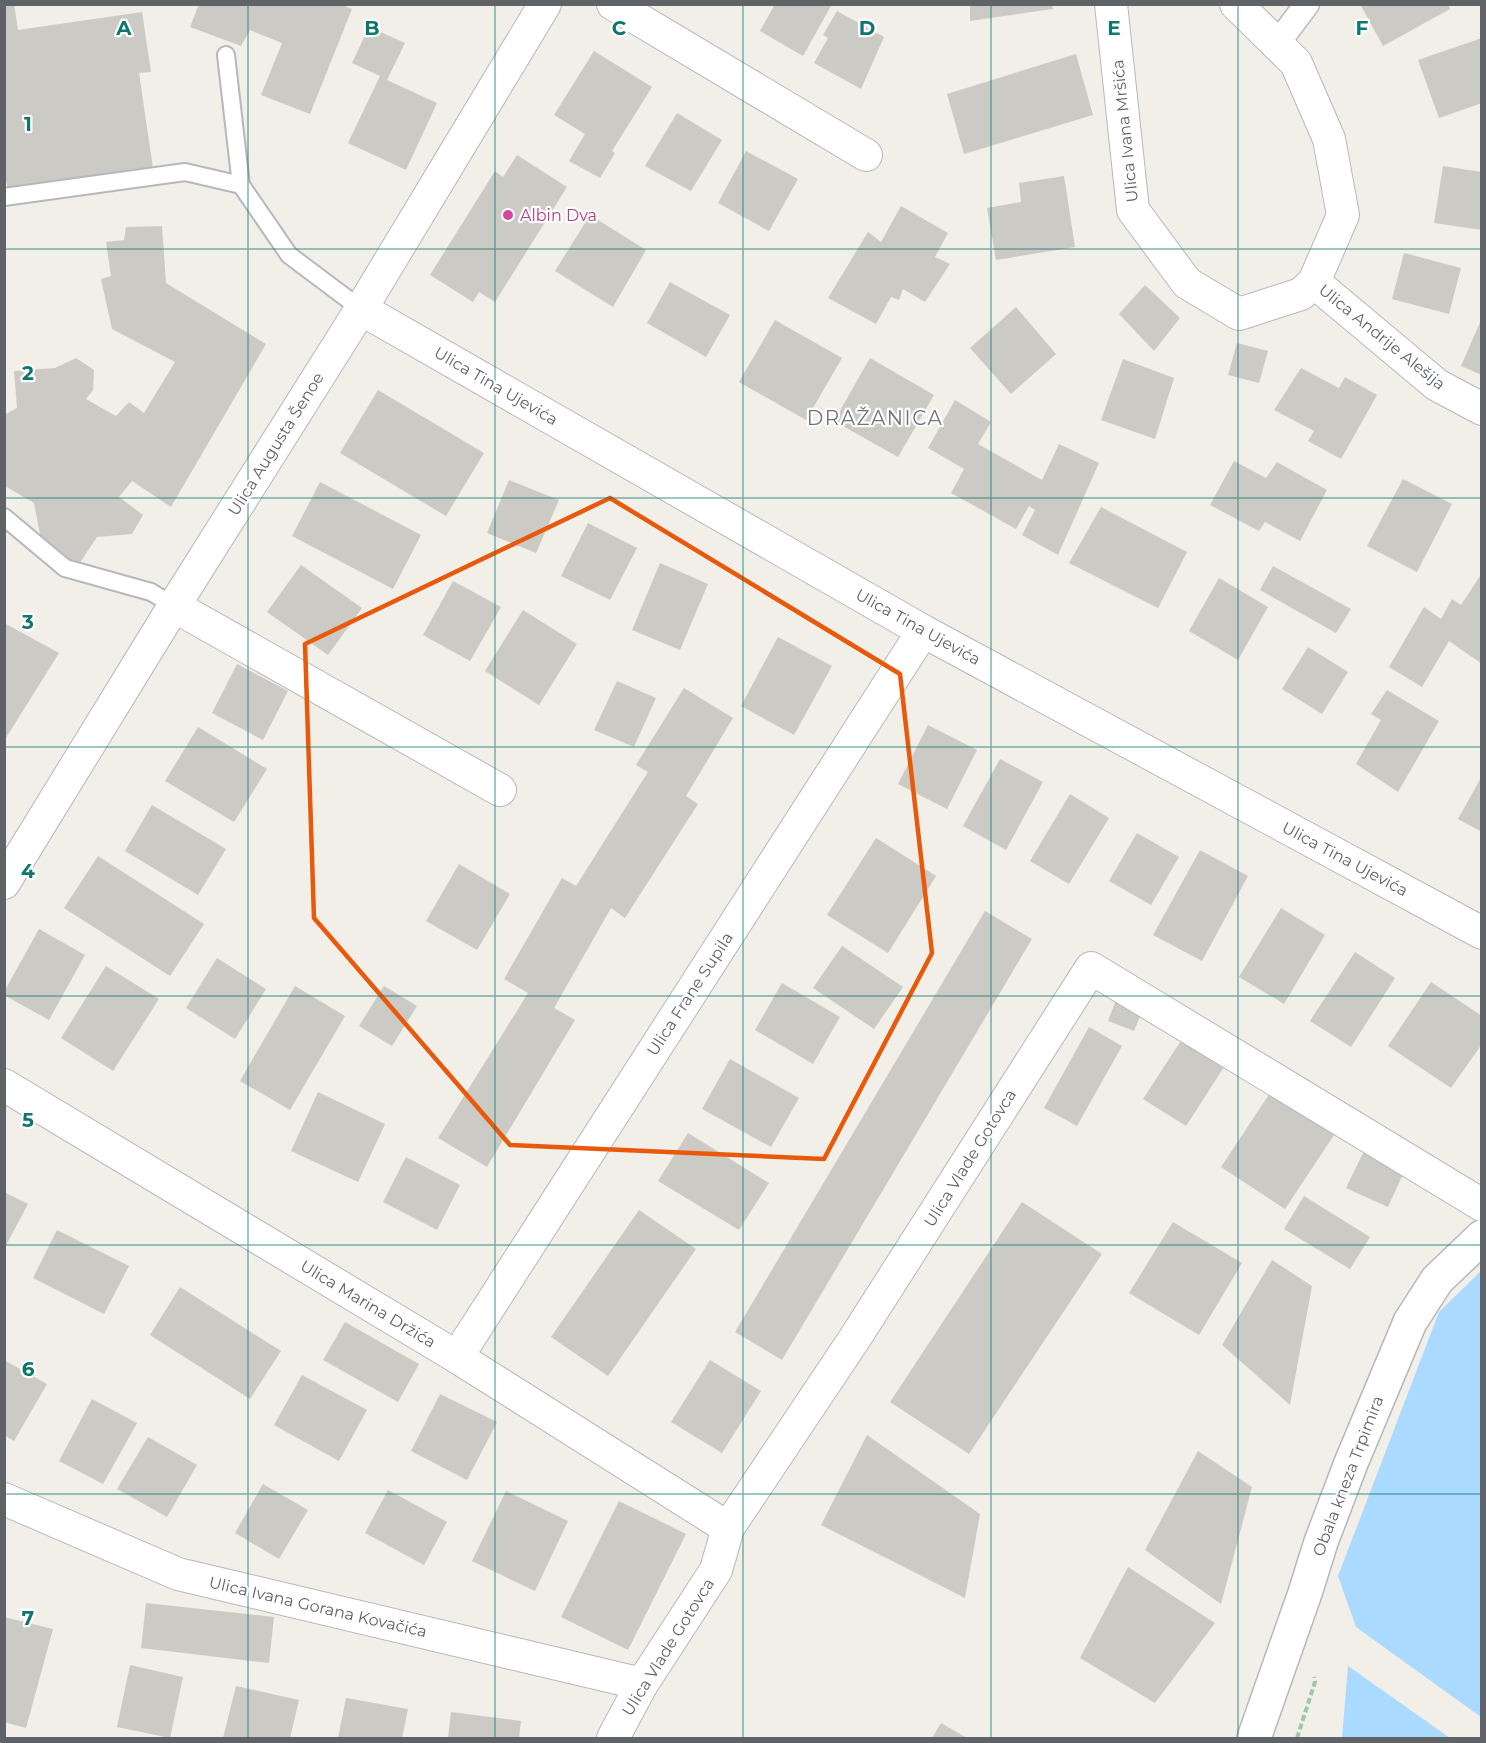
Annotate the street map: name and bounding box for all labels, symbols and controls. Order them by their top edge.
text: A [115,16,132,40]
text: B [364,16,380,40]
text: C [612,16,627,40]
text: D [859,16,875,40]
text: E [1107,16,1121,40]
text: F [1356,16,1369,40]
street label: Ulica Ivana Mršića [1108,59,1142,203]
text: 1 [24,112,32,136]
place label: Albin Dva [520,206,597,225]
marker: Albin Dva [501,208,515,222]
street label: Ulica Andrije Alešija [1315,280,1449,394]
street label: Ulica Tina Ujevića [431,343,561,429]
text: 2 [22,361,34,385]
street label: Ulica Augusta Šenoe [224,369,328,519]
district label: DRAŽANICA [807,406,943,430]
street label: Ulica Tina Ujevića [852,585,984,669]
text: 3 [21,610,34,634]
street label: Ulica Tina Ujevića [1279,818,1411,900]
text: 4 [21,859,35,883]
street label: Ulica Frane Supila [643,929,737,1059]
street label: Ulica Vlade Gotovca [920,1086,1020,1230]
text: 5 [22,1108,34,1132]
street label: Ulica Marina Držića [297,1256,439,1352]
text: 6 [22,1357,35,1381]
street label: Obala kneza Trpimira [1309,1393,1387,1559]
street label: Ulica Ivana Gorana Kovačića [207,1573,429,1641]
street label: Ulica Vlade Gotovca [618,1575,718,1719]
text: 7 [22,1606,34,1630]

